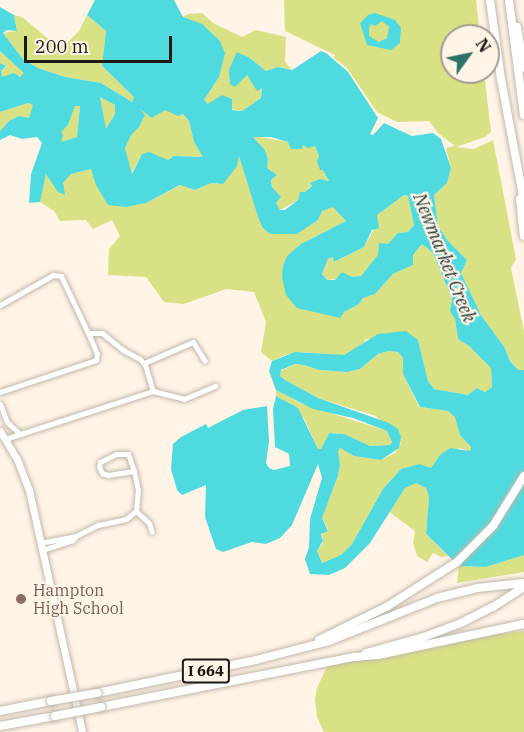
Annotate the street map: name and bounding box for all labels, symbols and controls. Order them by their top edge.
scale bar [27,24,176,62]
north arrow [440,24,500,84]
text: 200 m [35,35,89,58]
text: N [472,35,495,56]
water label: Newmarket Creek [408,190,480,326]
place label: Hampton High School [33,580,124,618]
marker: Hampton High School [14,592,28,606]
road number: I 664 [180,659,232,683]

